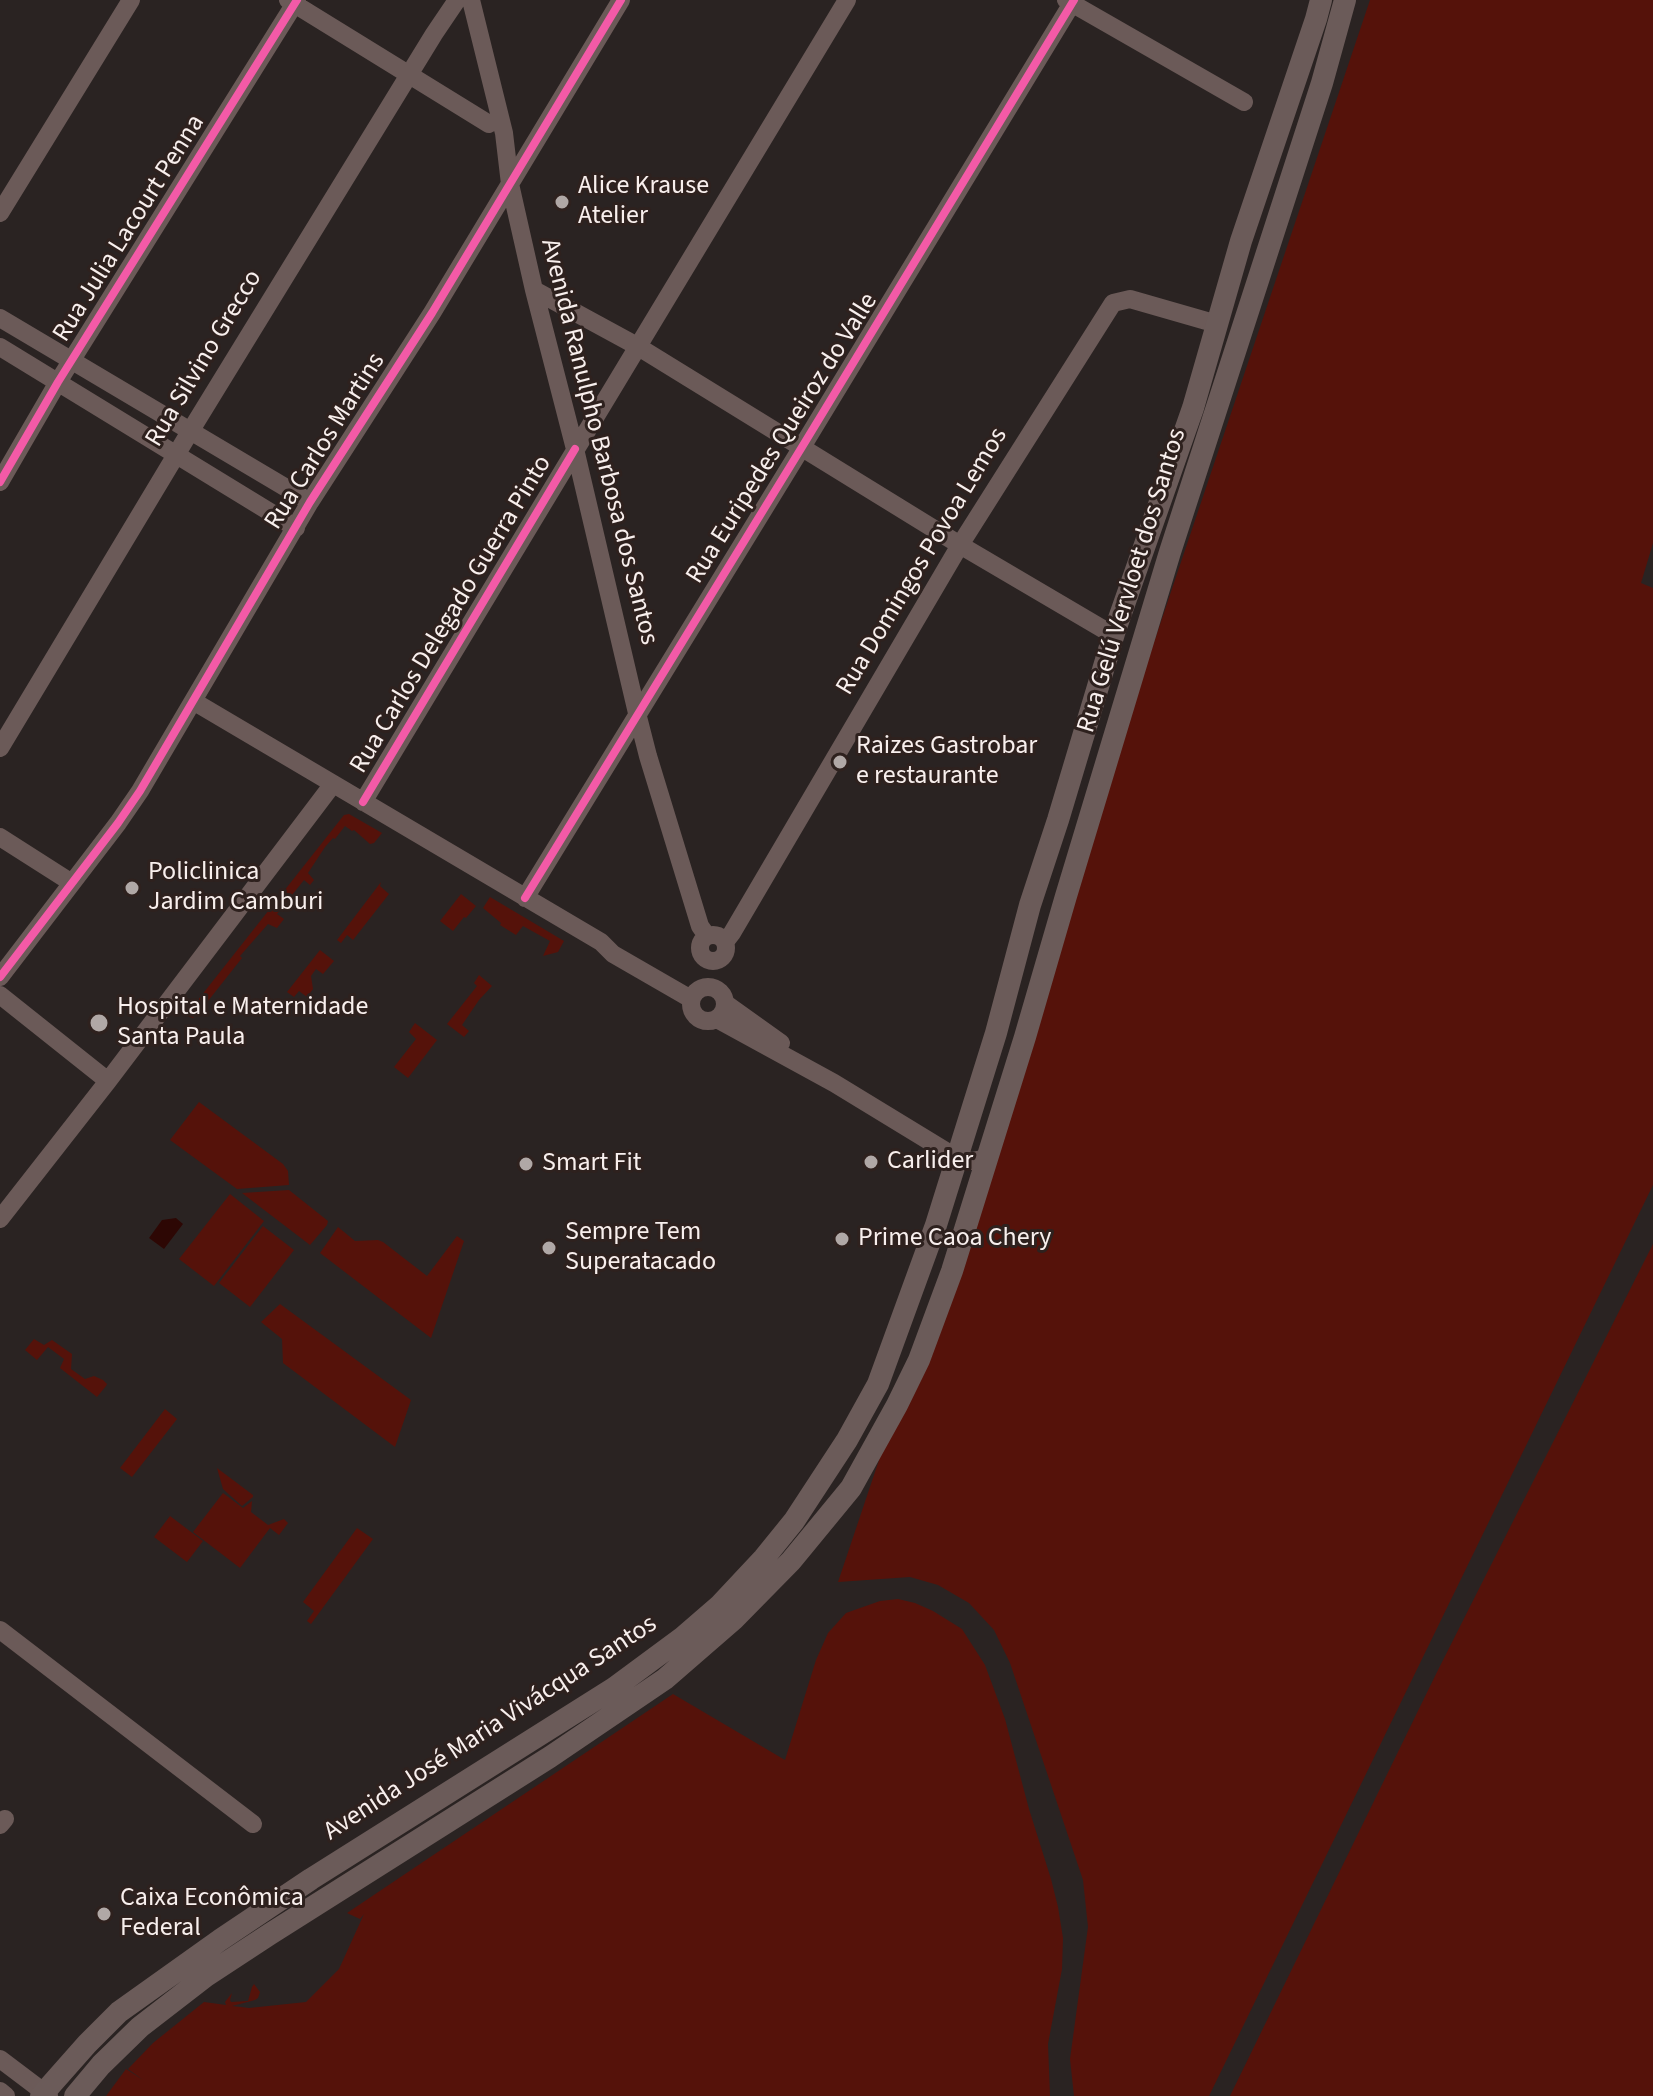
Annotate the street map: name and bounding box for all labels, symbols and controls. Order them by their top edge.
street label: Rua Julia Lacourt Penna [47,110,213,348]
place label: Alice Krause Atelier [578,171,709,232]
marker: Alice Krause Atelier [553,193,571,211]
street label: Avenida Ranulpho Barbosa dos Santos [532,236,664,648]
street label: Rua Silvino Grecco [140,265,270,453]
street label: Rua Euripedes Queiroz do Valle [681,288,885,590]
street label: Rua Carlos Martins [259,348,393,536]
street label: Rua Domingos Povoa Lemos [831,423,1015,701]
street label: Rua Gelú Vervloet dos Santos [1072,425,1194,737]
street label: Rua Carlos Delegado Guerra Pinto [345,450,559,780]
place label: Raizes Gastrobar e restaurante [856,731,1037,792]
marker: Raizes Gastrobar e restaurante [831,753,849,771]
place label: Policlinica Jardim Camburi [148,857,323,918]
marker: Policlinica Jardim Camburi [123,879,141,897]
place label: Hospital e Maternidade Santa Paula [117,992,368,1054]
marker: Hospital e Maternidade Santa Paula [88,1012,110,1034]
place label: Carlider [887,1146,973,1178]
place label: Smart Fit [542,1148,642,1180]
marker: Carlider [862,1153,880,1171]
marker: Smart Fit [517,1155,535,1173]
place label: Sempre Tem Superatacado [565,1217,716,1278]
place label: Prime Caoa Chery [858,1223,1051,1255]
marker: Prime Caoa Chery [833,1230,851,1248]
marker: Sempre Tem Superatacado [540,1239,558,1257]
street label: Avenida José Maria Vivácqua Santos [319,1610,663,1848]
place label: Caixa Econômica Federal [120,1883,304,1944]
marker: Caixa Econômica Federal [95,1905,113,1923]

